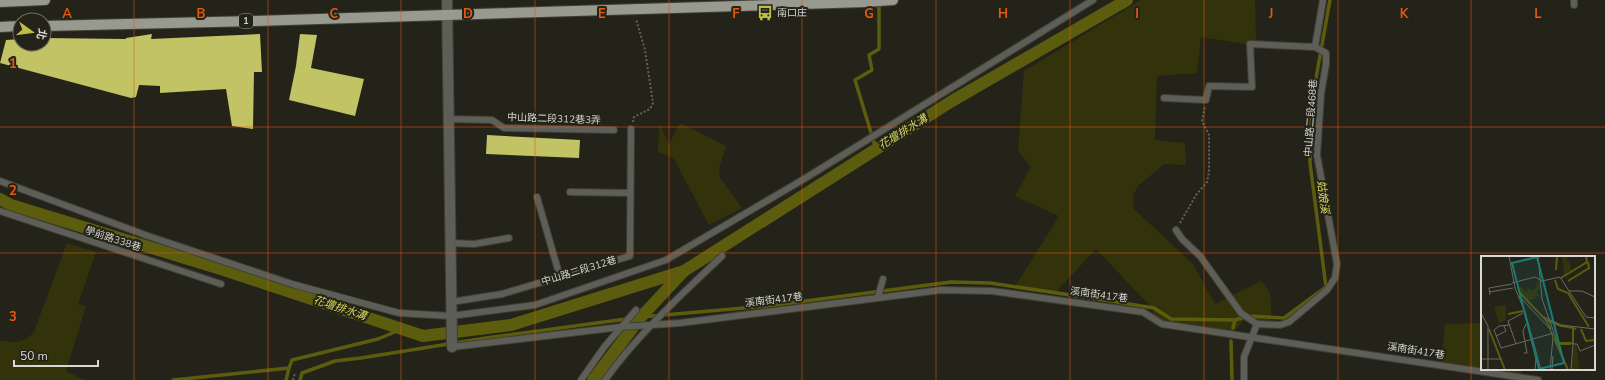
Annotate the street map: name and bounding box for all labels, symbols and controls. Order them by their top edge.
bus stop icon: 南口庄 [756,4,774,22]
text: A [62,5,72,23]
text: B [197,5,206,23]
text: C [330,5,339,23]
text: D [463,5,473,23]
text: E [598,5,606,23]
text: F [732,5,740,23]
text: G [864,5,874,23]
text: H [998,5,1008,23]
text: I [1135,5,1139,23]
text: J [1268,5,1273,23]
text: K [1400,5,1409,23]
text: L [1534,5,1542,23]
place label: 南口庄 [777,6,807,20]
north arrow [12,12,52,52]
road number: 1 [239,14,253,28]
text: 北 [33,27,50,41]
text: 1 [9,55,17,73]
street label: 中山路二段468巷 [1301,79,1321,157]
street label: 中山路二段312巷3弄 [507,110,601,128]
water label: 花壇排水溝 [876,110,932,153]
water label: 姑娘溪 [1314,180,1333,216]
text: 2 [9,182,17,200]
street label: 學前路338巷 [83,223,143,255]
street label: 中山路二段312巷 [540,253,618,289]
inset map [1481,256,1595,370]
street label: 溪南街417巷 [1069,284,1129,306]
street label: 溪南街417巷 [744,290,804,310]
water label: 花壇排水溝 [312,292,370,324]
text: 3 [9,308,17,326]
street label: 溪南街417巷 [1386,340,1446,362]
scale bar [14,342,98,368]
text: 50 m [20,348,48,364]

